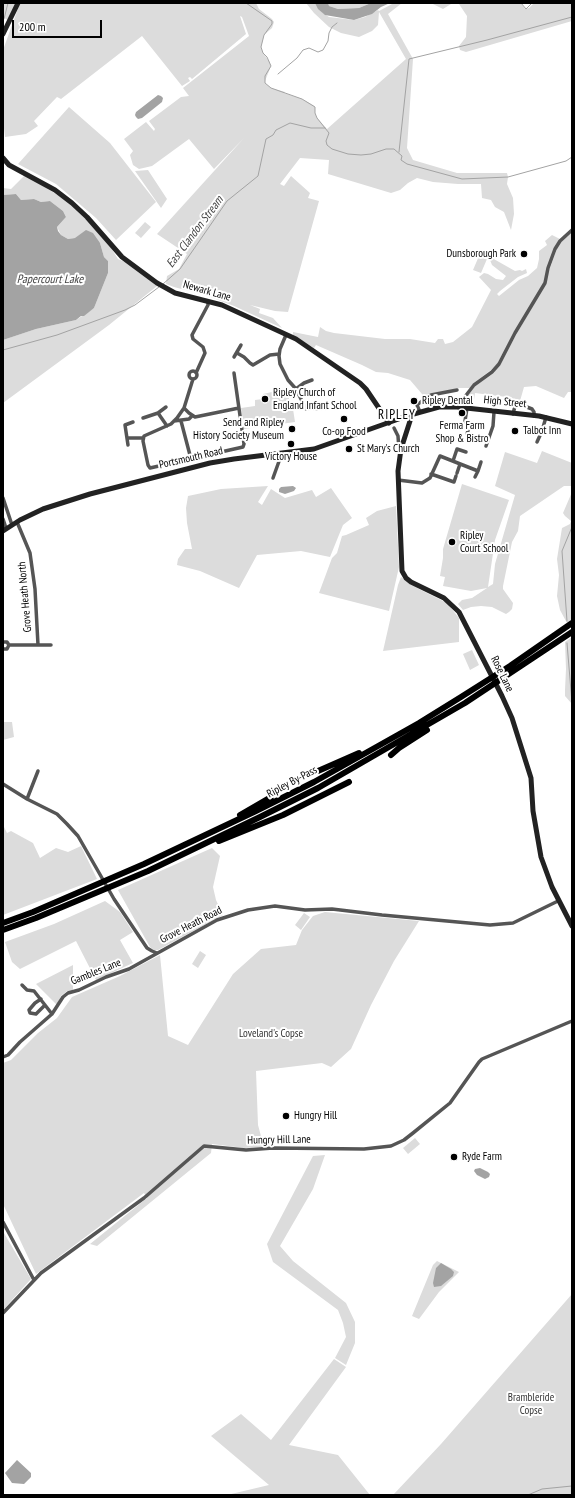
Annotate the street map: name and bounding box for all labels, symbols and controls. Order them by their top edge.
scale bar [14,12,104,38]
text: 200 m [19,19,46,34]
water label: East Clandon Stream [163,193,227,271]
place label: Dunsborough Park [447,247,516,261]
marker: Dunsborough Park [519,249,529,259]
water label: Papercourt Lake [17,273,83,287]
street label: Newark Lane [182,278,232,304]
place label: Ripley Church of England Infant School [273,386,357,412]
street label: High Street [483,393,527,411]
marker: Ripley Church of England Infant School [260,394,270,404]
place label: Ripley Dental [422,394,473,408]
marker: Ripley Dental [409,396,419,406]
district label: RIPLEY [378,407,416,423]
marker: Ferma Farm Shop & Bistro [457,408,467,418]
marker: Co-op Food [339,414,349,424]
place label: Send and Ripley History Society Museum [193,416,284,442]
place label: Ferma Farm Shop & Bistro [435,419,489,445]
marker: Send and Ripley History Society Museum [287,424,297,434]
place label: Talbot Inn [523,424,561,438]
place label: Co-op Food [322,425,366,439]
marker: Talbot Inn [510,426,520,436]
marker: Victory House [286,439,296,449]
place label: St Mary's Church [357,442,420,456]
street label: Portsmouth Road [158,444,224,472]
marker: St Mary's Church [344,444,354,454]
place label: Victory House [265,450,317,464]
place label: Ripley Court School [460,529,508,555]
marker: Ripley Court School [447,537,457,547]
street label: Grove Heath North [15,561,35,633]
street label: Rose Lane [488,654,516,694]
street label: Ripley By-Pass [265,763,319,801]
street label: Grove Heath Road [158,904,224,946]
street label: Gambles Lane [69,956,123,988]
park label: Loveland's Copse [239,1027,303,1041]
place label: Hungry Hill [294,1109,337,1123]
marker: Hungry Hill [281,1111,291,1121]
street label: Hungry Hill Lane [247,1133,311,1147]
place label: Ryde Farm [462,1150,502,1164]
marker: Ryde Farm [449,1152,459,1162]
park label: Brambleride Copse [508,1391,554,1417]

